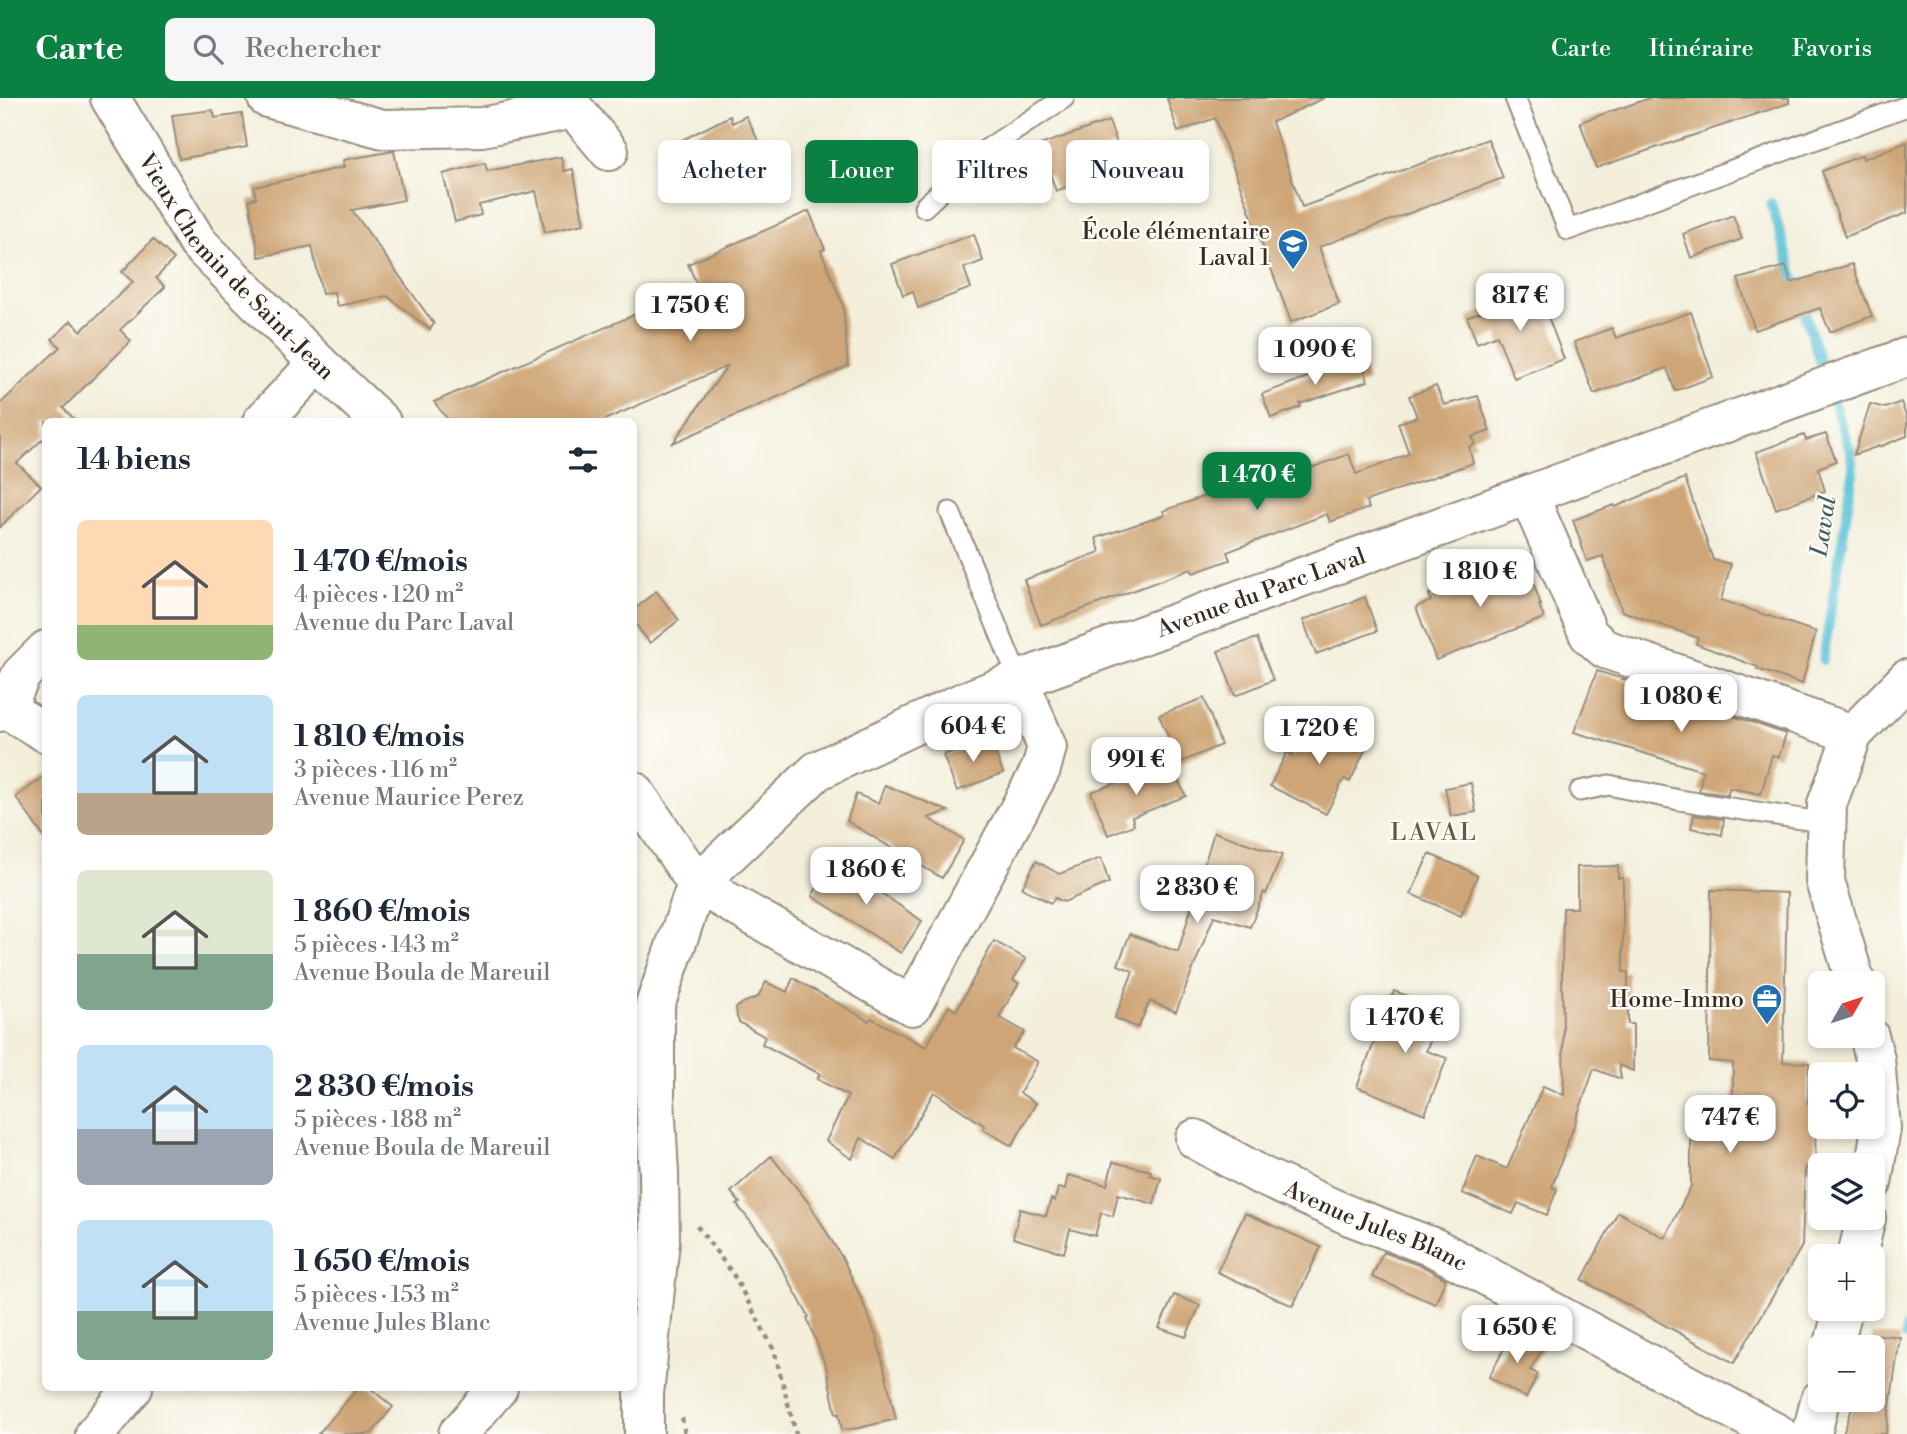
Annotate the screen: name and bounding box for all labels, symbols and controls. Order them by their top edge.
search box [165,18,655,81]
text: Carte [35,29,123,70]
icon: search [189,30,227,68]
text: Rechercher [245,33,381,65]
text: Carte [1551,34,1611,64]
text: Itinéraire [1649,34,1754,64]
text: Favoris [1792,34,1872,64]
chip: Acheter [658,140,791,203]
chip: Louer [805,140,918,203]
chip: Filtres [932,140,1052,203]
chip: Nouveau [1066,140,1209,203]
street label: Vieux Chemin de Saint-Jean [131,148,340,386]
place label: École élémentaire Laval 1 [1082,216,1270,272]
school or university icon: École élémentaire Laval 1 [1276,227,1310,271]
pin: 817 € [1471,274,1569,333]
text: 817 € [1492,282,1548,310]
pin: 1 750 € [625,284,755,343]
text: 1 750 € [651,292,729,320]
pin: 1 090 € [1250,328,1380,387]
text: 1 090 € [1274,336,1356,364]
text: 14 biens [77,441,191,479]
icon: filters [564,441,602,479]
pin: 1 470 € [1192,452,1322,512]
text: 1 470 € [1218,461,1296,489]
water label: Laval [1804,494,1844,559]
street label: Avenue du Parc Laval [1152,542,1370,644]
text: 1 470 €/mois [294,543,468,581]
icon: home [133,548,217,632]
pin: 1 810 € [1415,550,1545,609]
text: 1 810 € [1443,558,1517,586]
text: 4 pièces · 120 m² [294,581,463,609]
text: Avenue du Parc Laval [294,609,514,637]
pin: 1 080 € [1616,674,1746,734]
text: 1 080 € [1640,683,1722,711]
pin: 604 € [924,704,1022,764]
pin: 1 720 € [1254,706,1384,766]
text: 604 € [940,713,1006,741]
text: 1 720 € [1280,715,1358,743]
text: 1 810 €/mois [294,718,465,756]
icon: home [133,723,217,807]
pin: 991 € [1087,738,1185,797]
text: 991 € [1107,746,1165,774]
text: 3 pièces · 116 m² [294,756,457,784]
text: Avenue Maurice Perez [294,784,524,812]
district label: LAVAL [1390,818,1478,848]
pin: 1 860 € [801,848,931,907]
text: 1 860 € [826,856,906,884]
pin: 2 830 € [1132,866,1262,925]
text: 2 830 € [1156,874,1238,902]
text: 1 860 €/mois [294,893,470,931]
icon: home [133,898,217,982]
text: 5 pièces · 143 m² [294,931,459,959]
text: Avenue Boula de Mareuil [294,959,550,987]
north arrow [1808,971,1885,1048]
map controls [1808,971,1885,1412]
office icon: Home-Immo [1750,982,1784,1026]
place label: Home-Immo [1610,986,1744,1014]
pin: 1 470 € [1340,996,1470,1055]
text: 1 470 € [1366,1004,1444,1032]
button: locate [1808,1062,1885,1139]
text: 2 830 €/mois [294,1068,474,1106]
icon: home [133,1073,217,1157]
pin: 747 € [1681,1096,1779,1155]
text: 747 € [1701,1104,1759,1132]
text: 5 pièces · 188 m² [294,1106,461,1134]
text: Avenue Boula de Mareuil [294,1134,550,1162]
button: layers [1808,1153,1885,1230]
street label: Avenue Jules Blanc [1279,1175,1472,1278]
text: 1 650 €/mois [294,1243,470,1281]
button: + [1808,1244,1885,1321]
icon: home [133,1248,217,1332]
text: 5 pièces · 153 m² [294,1281,459,1309]
pin: 1 650 € [1452,1306,1582,1365]
text: Avenue Jules Blanc [294,1309,491,1337]
text: 1 650 € [1478,1314,1556,1342]
button: − [1808,1335,1885,1412]

